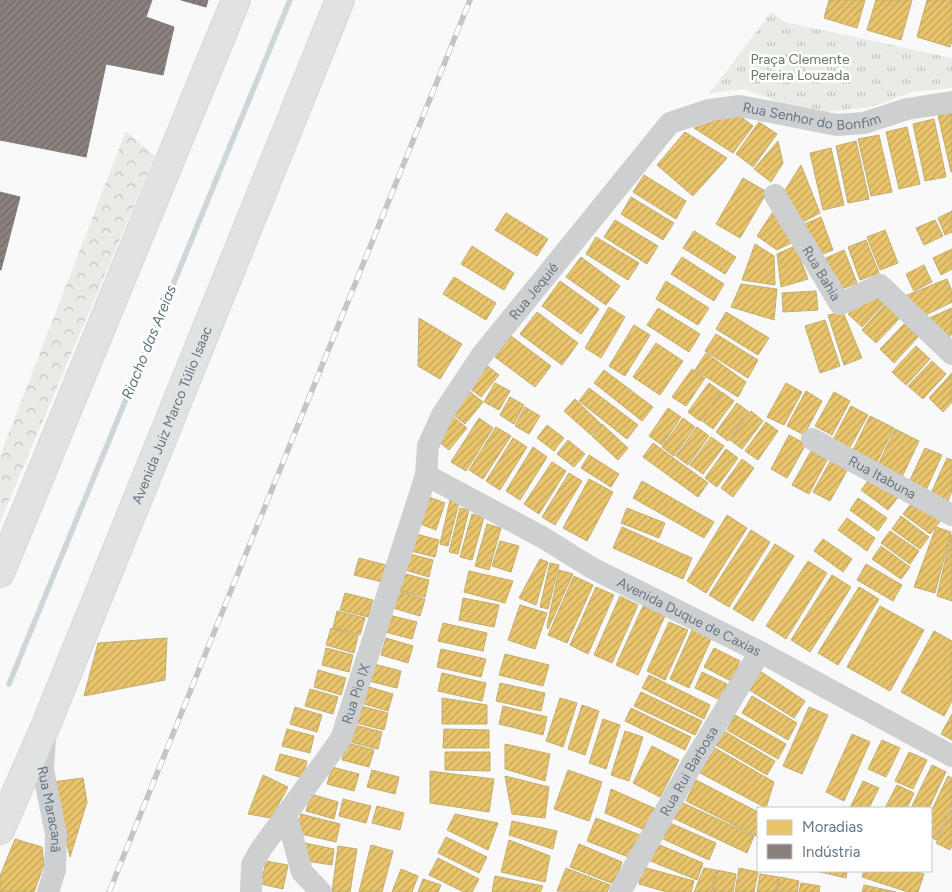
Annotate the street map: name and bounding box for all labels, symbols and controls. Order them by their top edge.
park label: Praça Clemente Pereira Louzada [750,51,850,84]
street label: Rua Senhor do Bonfim [741,98,883,134]
street label: Rua Bahia [799,243,845,304]
street label: Rua Jequié [505,259,562,323]
water label: Riacho das Areias [118,282,180,402]
street label: Avenida Juiz Marco Túlio Isaac [128,323,215,507]
street label: Rua Itabuna [846,452,919,502]
street label: Avenida Duque de Caxias [614,574,764,660]
street label: Rua Pio IX [338,661,373,726]
street label: Rua Rui Barbosa [656,723,721,819]
street label: Rua Maracanã [34,764,65,853]
legend [757,807,932,872]
text: Moradias [802,818,863,836]
text: Indústria [802,843,860,861]

